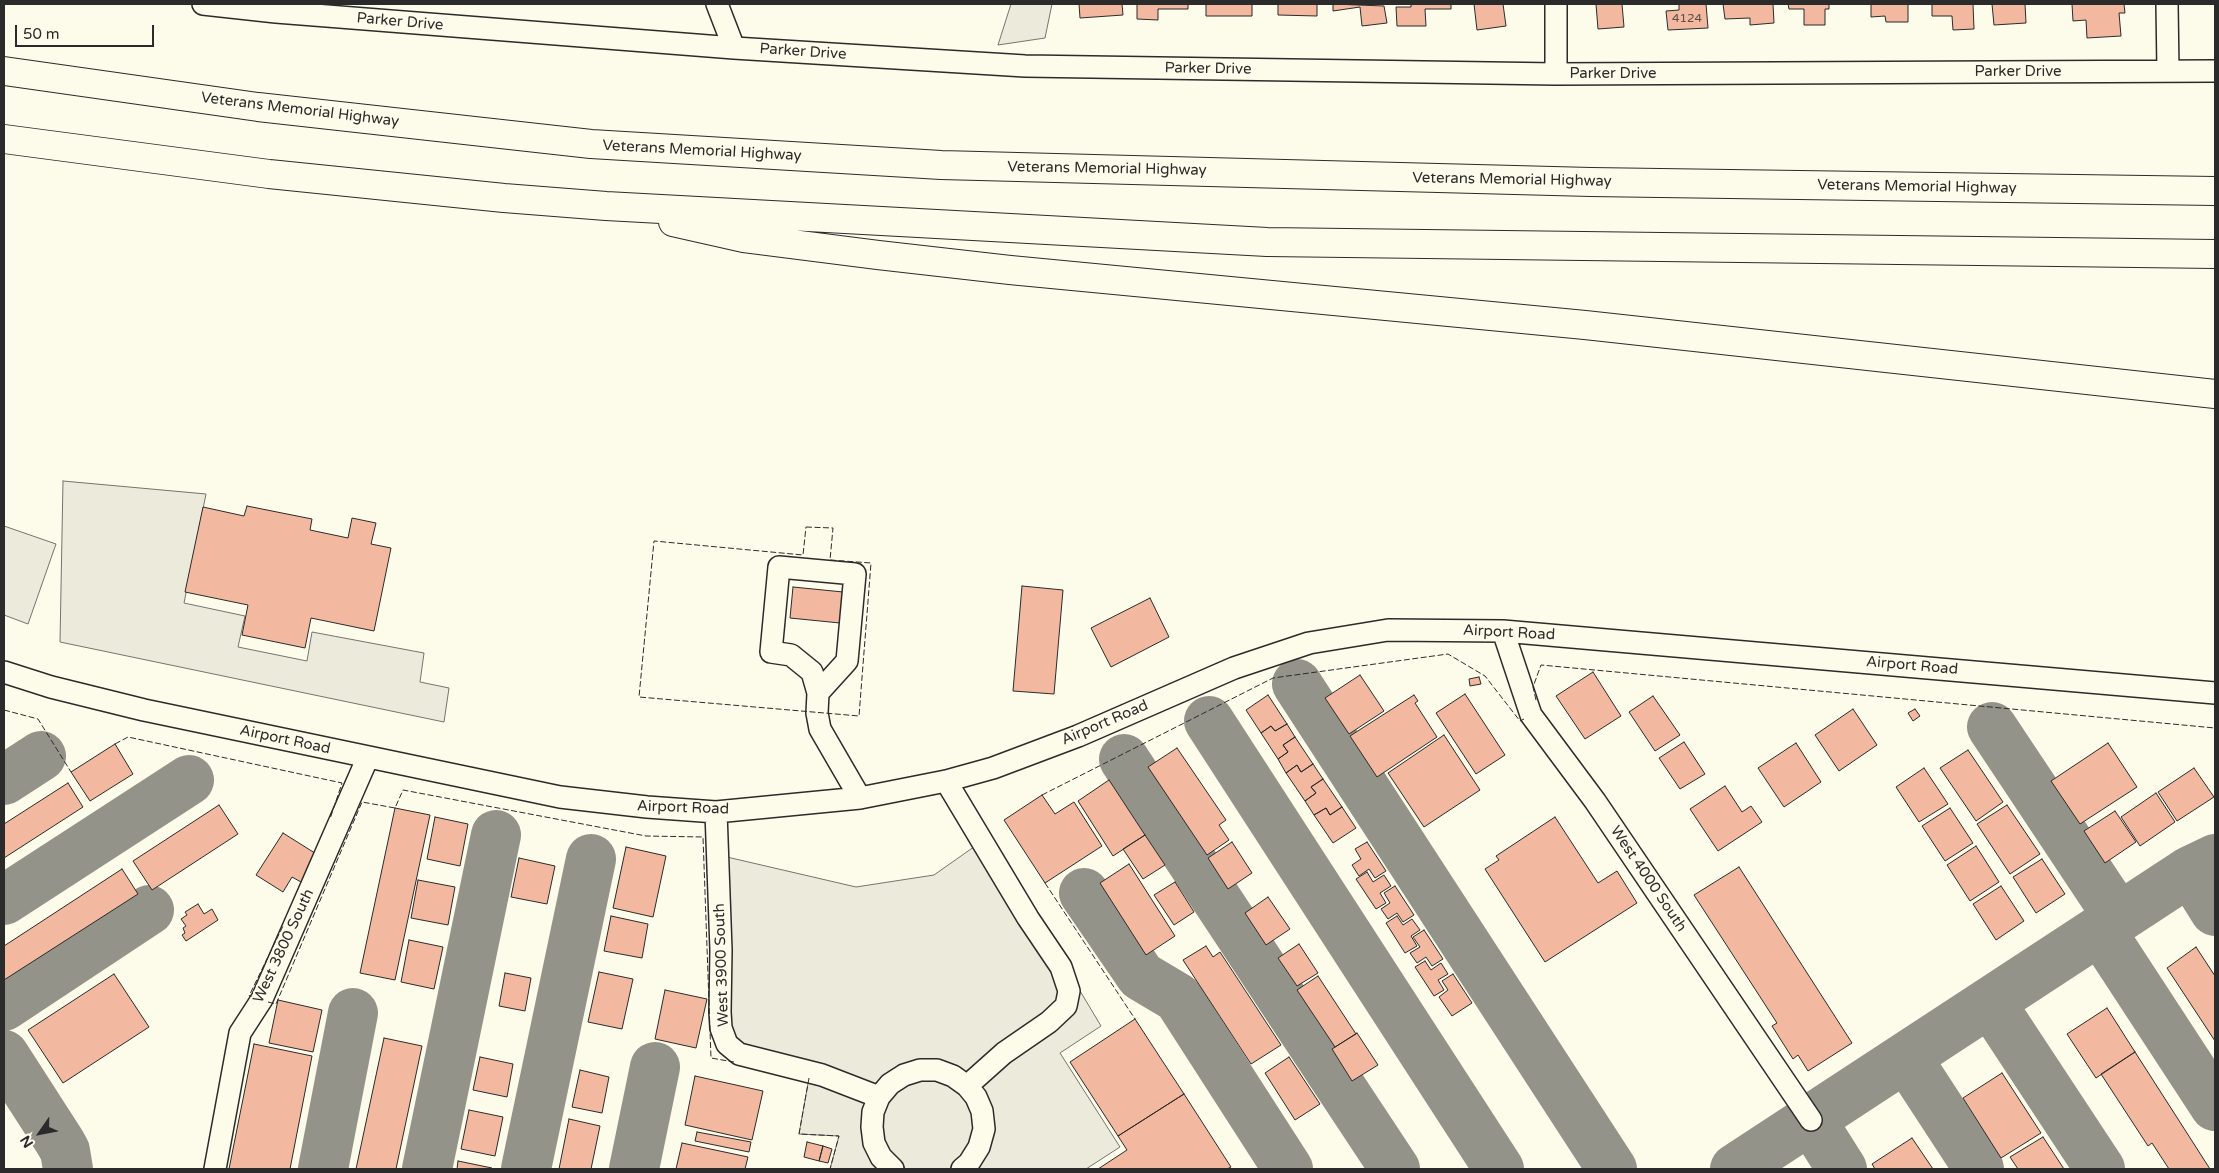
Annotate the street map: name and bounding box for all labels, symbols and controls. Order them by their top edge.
street label: Parker Drive [356,9,444,35]
house number: 4124 [1672,12,1702,26]
scale bar [18,15,156,47]
text: 50 m [23,25,60,43]
street label: Parker Drive [759,40,847,64]
street label: Parker Drive [1164,59,1252,79]
street label: Parker Drive [1975,63,2061,81]
street label: Parker Drive [1570,65,1656,83]
street label: Veterans Memorial Highway [200,89,400,131]
street label: Veterans Memorial Highway [602,137,802,165]
street label: Veterans Memorial Highway [1007,158,1207,180]
street label: Veterans Memorial Highway [1412,169,1612,191]
street label: Veterans Memorial Highway [1817,176,2017,198]
street label: Airport Road [1462,622,1556,644]
street label: Airport Road [1865,653,1959,679]
street label: Airport Road [1059,697,1151,749]
street label: Airport Road [238,722,332,758]
street label: Airport Road [637,797,729,819]
street label: West 4000 South [1606,823,1690,935]
street label: West 3800 South [250,886,318,1006]
street label: West 3900 South [711,903,733,1027]
north arrow [15,1108,65,1158]
text: N [17,1132,37,1151]

